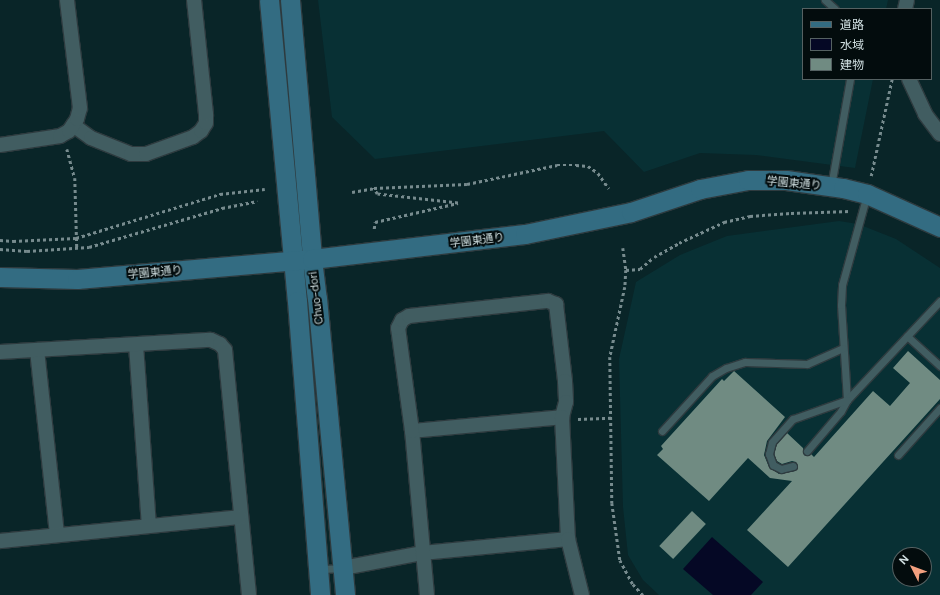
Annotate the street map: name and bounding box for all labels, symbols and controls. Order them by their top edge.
legend [802,8,932,80]
text: 道路 [840,17,864,33]
text: 水域 [840,37,864,53]
text: 建物 [840,57,864,73]
street label: 学園東通り [766,174,822,192]
street label: 学園東通り [449,230,505,250]
street label: 学園東通り [127,263,183,281]
street label: Chuo-dori [306,271,326,325]
north arrow [892,547,932,587]
text: N [896,552,912,567]

